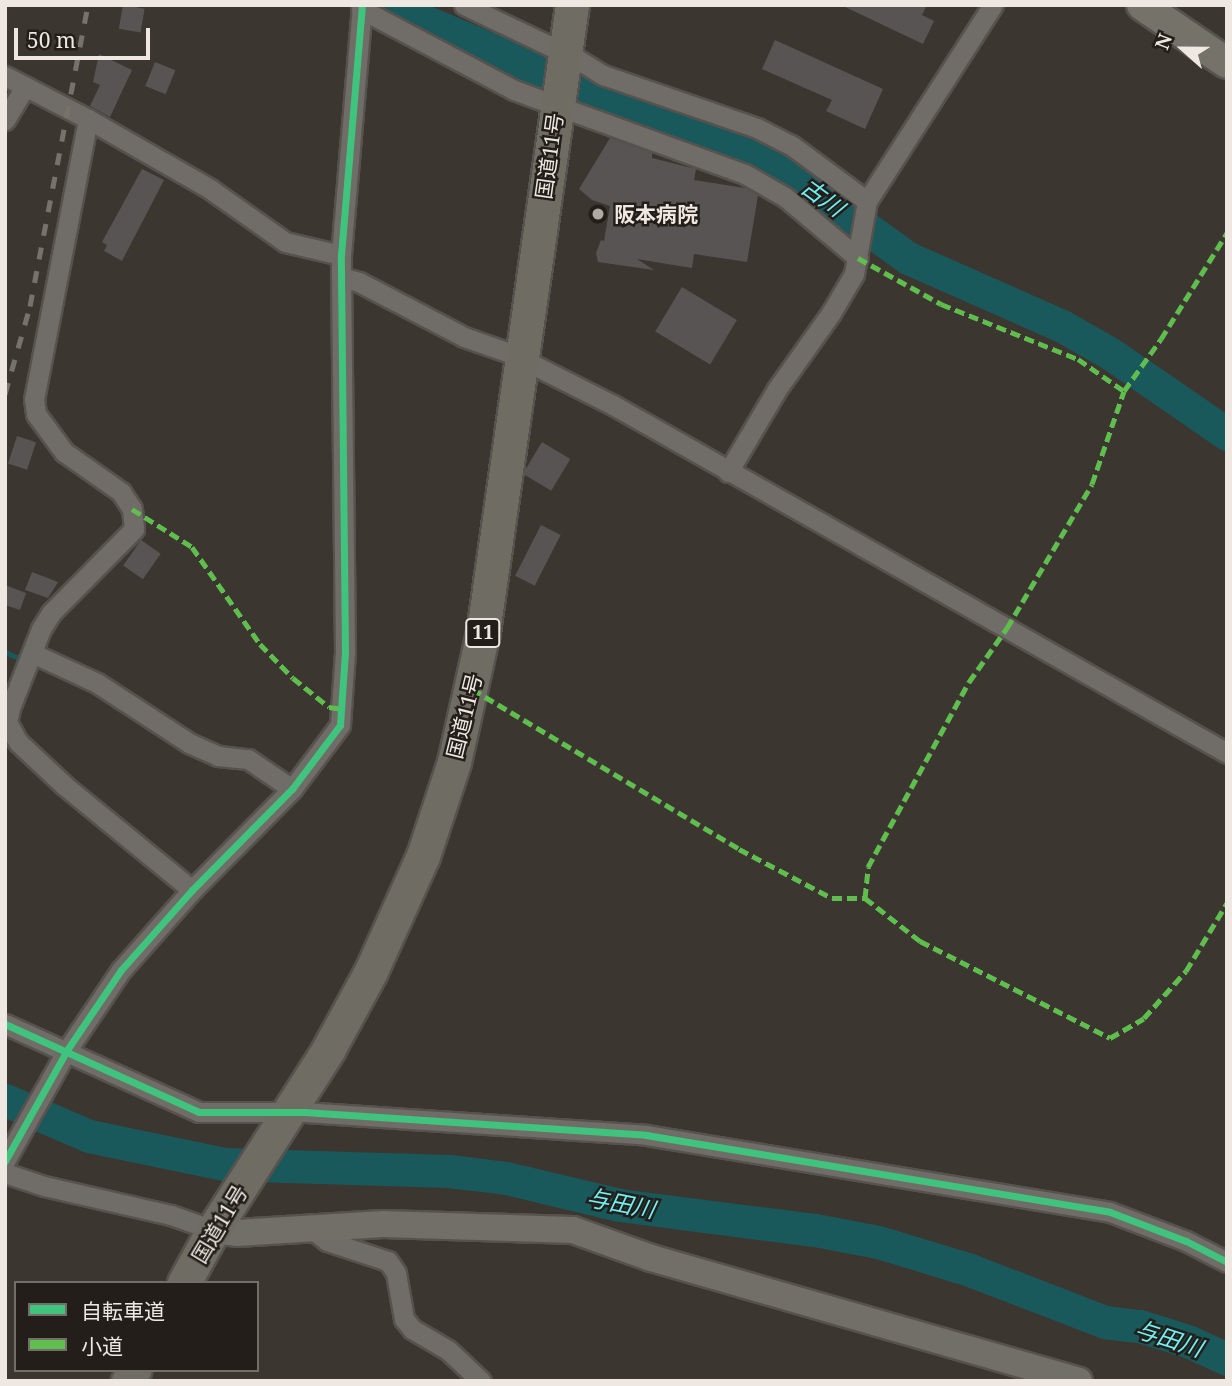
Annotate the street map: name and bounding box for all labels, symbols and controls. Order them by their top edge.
scale bar [18,14,154,58]
north arrow [1148,14,1218,84]
text: 50 m [27,26,76,54]
text: N [1149,30,1178,53]
street label: 国道11号 [531,111,567,201]
water label: 古川 [796,172,850,222]
place label: 阪本病院 [614,201,698,227]
marker: 阪本病院 [588,204,608,224]
road number: 11 [464,618,502,648]
street label: 国道11号 [441,671,487,761]
street label: 国道11号 [186,1180,252,1268]
water label: 与田川 [585,1183,657,1223]
legend [14,1281,259,1372]
text: 自転車道 [81,1297,165,1325]
water label: 与田川 [1132,1314,1206,1362]
text: 小道 [81,1332,123,1360]

